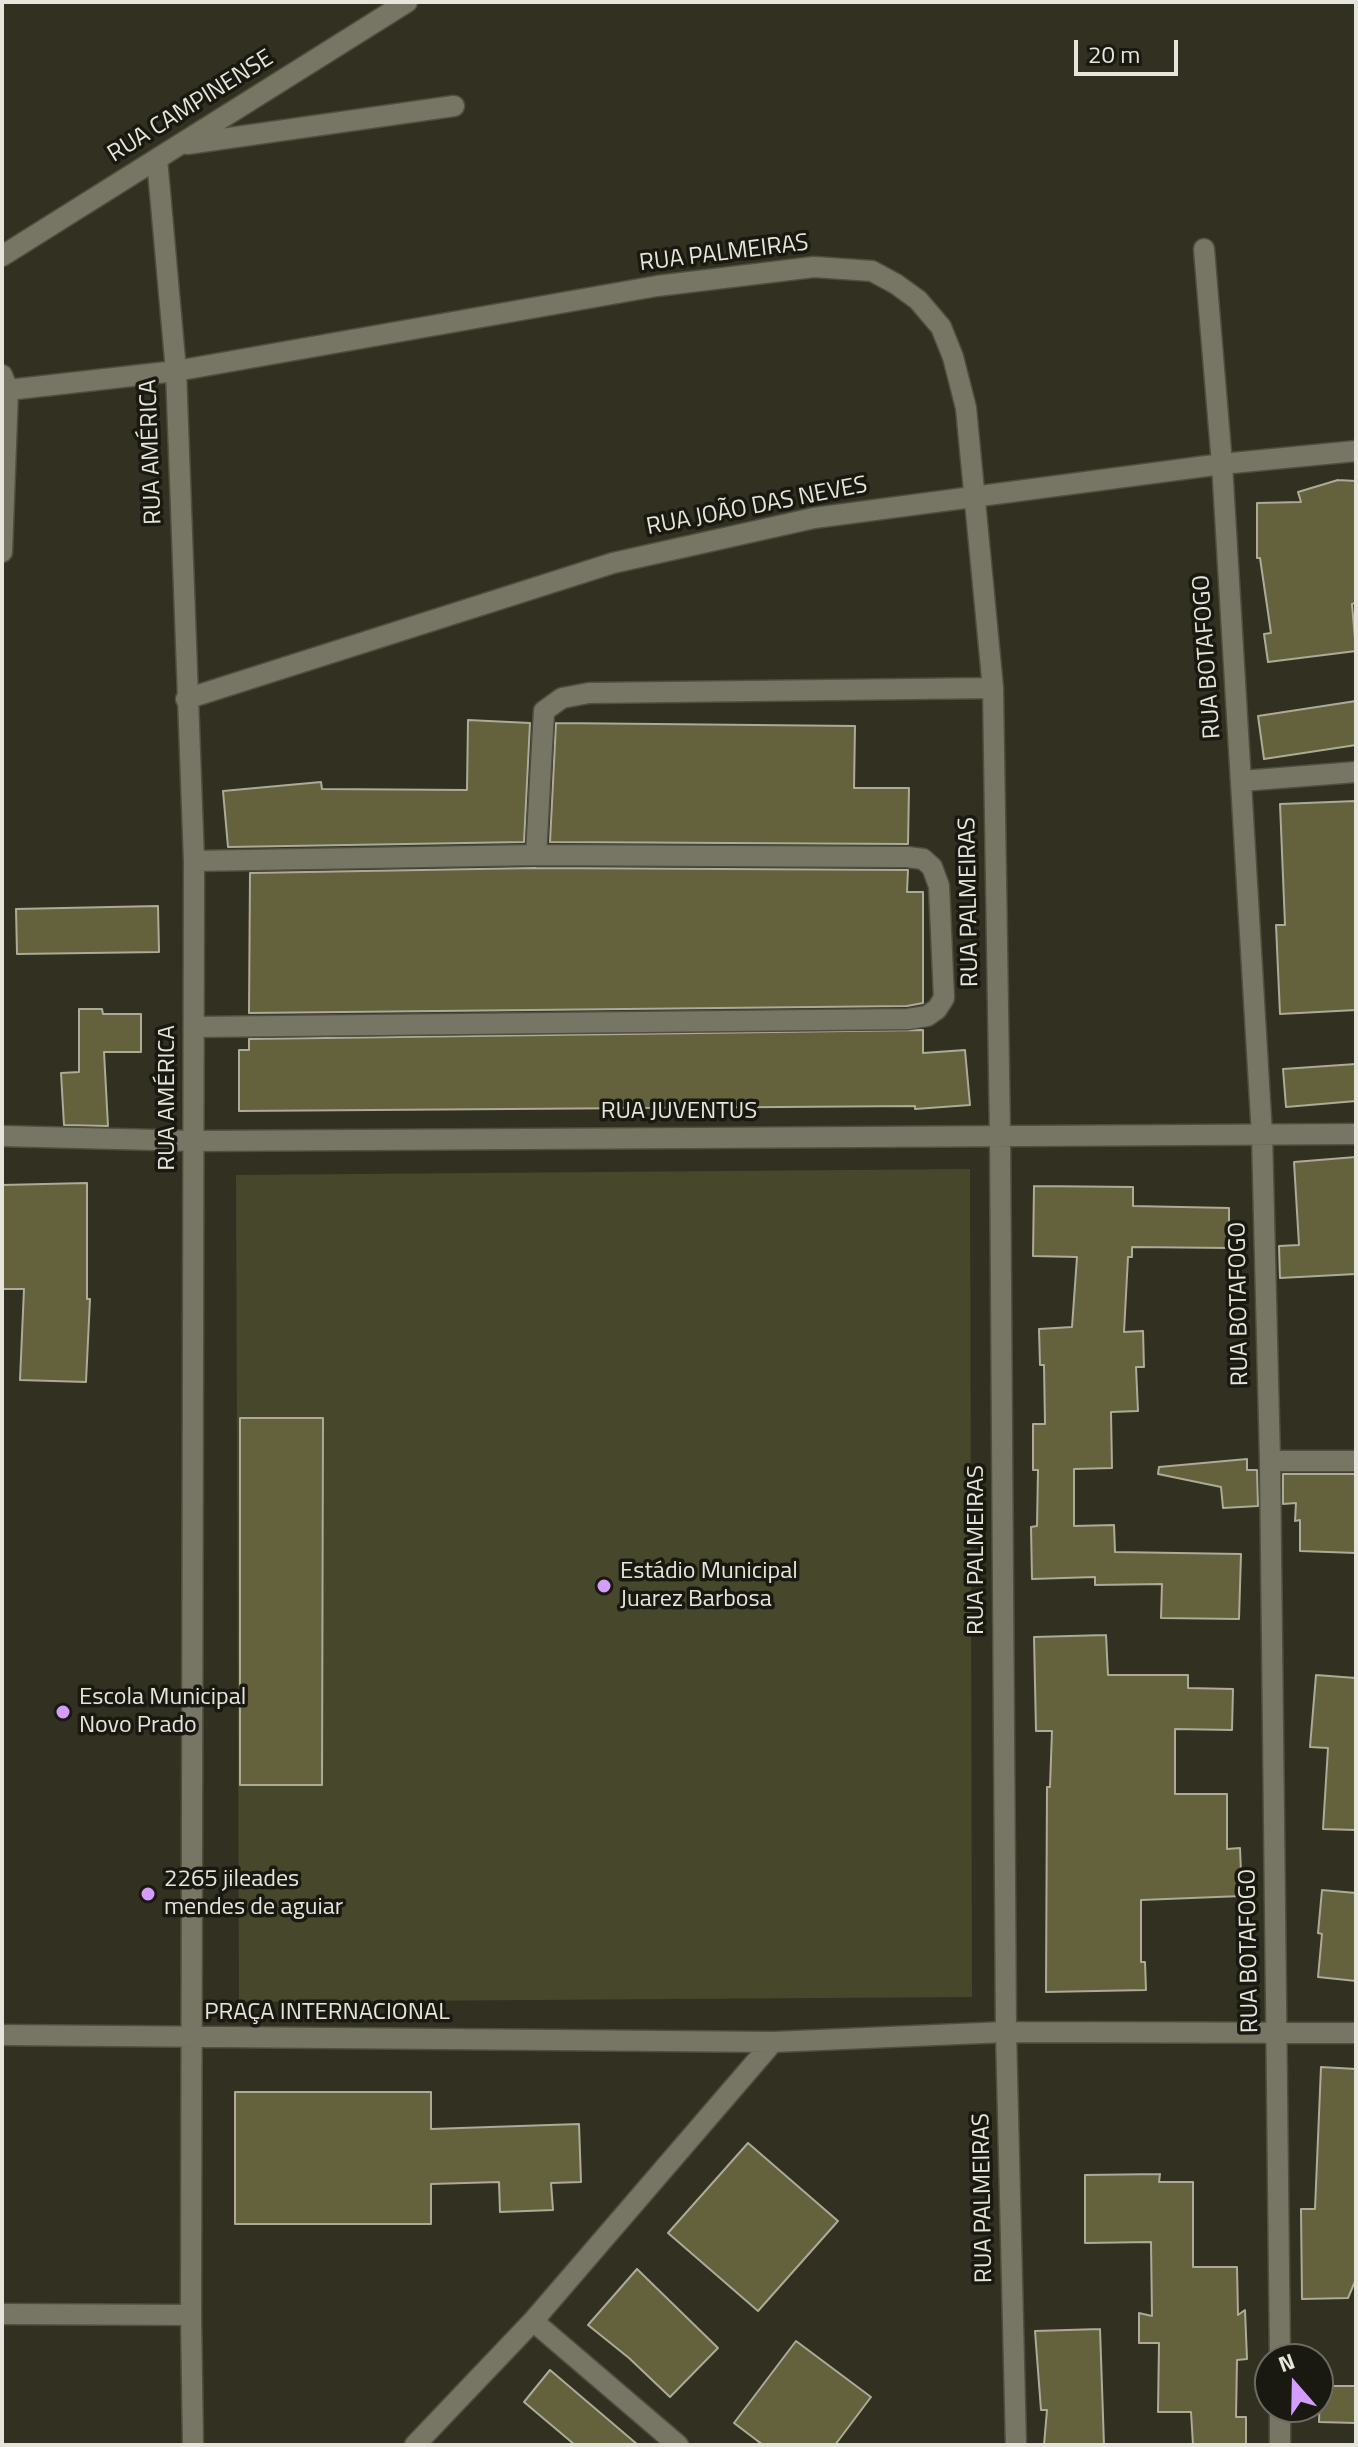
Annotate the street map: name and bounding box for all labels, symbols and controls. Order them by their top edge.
scale bar [1078,24,1182,74]
text: 20 m [1088,36,1140,72]
street label: RUA CAMPINENSE [103,45,279,169]
street label: RUA PALMEIRAS [638,229,810,279]
street label: RUA AMÉRICA [135,379,169,525]
street label: RUA JOÃO DAS NEVES [644,471,870,543]
street label: RUA BOTAFOGO [1188,574,1228,740]
street label: RUA PALMEIRAS [954,817,986,987]
street label: RUA AMÉRICA [154,1025,182,1171]
street label: RUA JUVENTUS [601,1098,757,1126]
street label: RUA BOTAFOGO [1224,1222,1256,1386]
street label: RUA PALMEIRAS [963,1465,991,1635]
place label: Estádio Municipal Juarez Barbosa [620,1558,798,1614]
marker: Estádio Municipal Juarez Barbosa [595,1577,613,1595]
place label: Escola Municipal Novo Prado [79,1684,246,1740]
marker: Escola Municipal Novo Prado [54,1703,72,1721]
place label: 2265 jileades mendes de aguiar [164,1866,343,1922]
street label: RUA BOTAFOGO [1234,1869,1266,2033]
marker: 2265 jileades mendes de aguiar [139,1885,157,1903]
street label: PRAÇA INTERNACIONAL [204,1999,450,2027]
street label: RUA PALMEIRAS [968,2113,1000,2283]
north arrow [1254,2343,1334,2423]
text: N [1273,2344,1299,2381]

